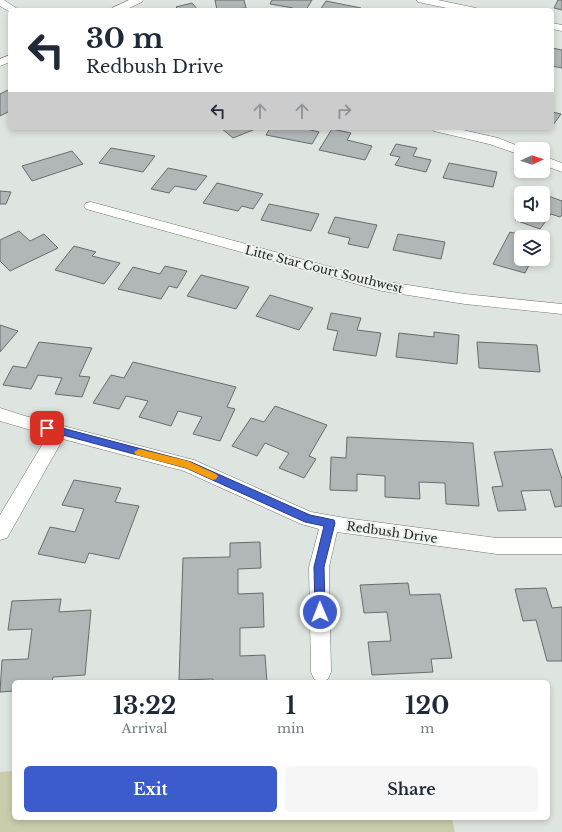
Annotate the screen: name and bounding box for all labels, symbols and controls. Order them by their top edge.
text: 30 m [86,21,163,56]
icon: left [20,24,72,76]
text: Redbush Drive [86,56,224,78]
icon: left [207,100,229,122]
icon: ahead [249,100,271,122]
icon: ahead [291,100,313,122]
icon: right [333,100,355,122]
north arrow [514,142,550,178]
map controls [514,142,550,266]
button: sound [514,186,550,222]
button: layers [514,230,550,266]
street label: Litte Star Court Southwest [243,242,405,296]
pin [30,411,64,445]
icon: arrive [36,417,58,439]
street label: Redbush Drive [346,518,439,546]
position arrow [299,591,341,633]
text: 13:22 [113,691,176,720]
text: 1 [286,691,296,720]
text: 120 [405,691,449,720]
text: Arrival [122,720,168,737]
text: min [277,720,304,737]
text: m [420,720,434,737]
button: Exit [24,766,277,812]
button: Share [285,766,538,812]

